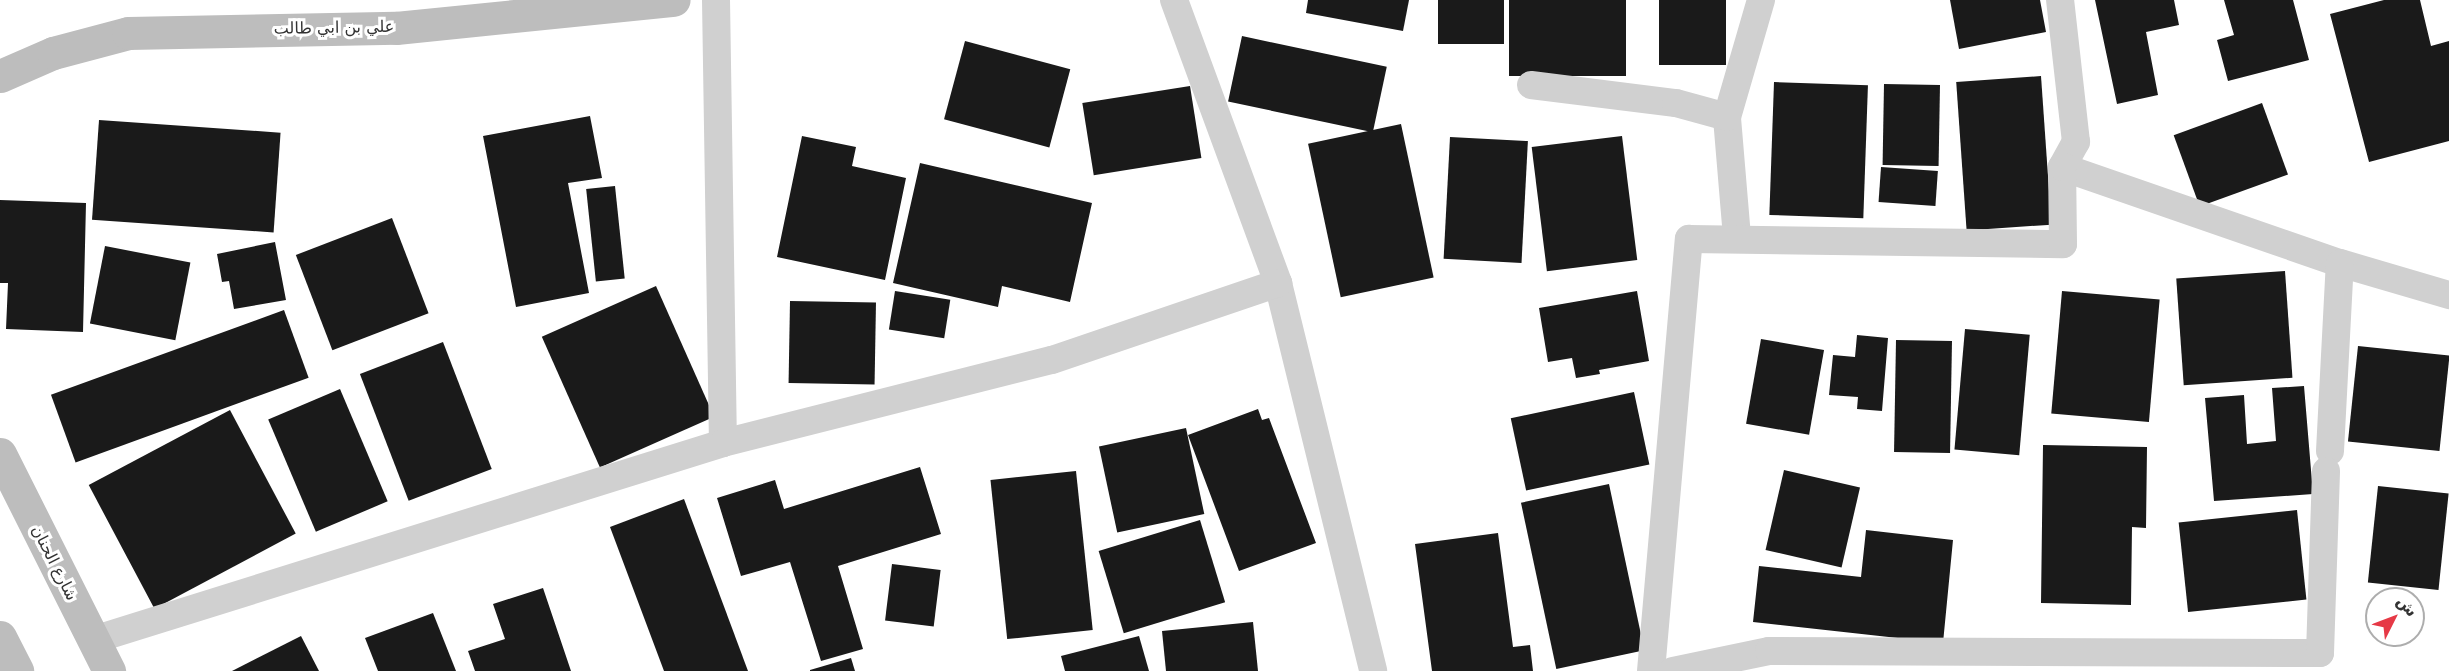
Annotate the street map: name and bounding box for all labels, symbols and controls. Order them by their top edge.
street label: علي بن ابي طالب [274,17,394,39]
street label: شارع الحنان [27,522,81,604]
north arrow [2365,587,2425,647]
text: ش [2393,591,2422,621]

